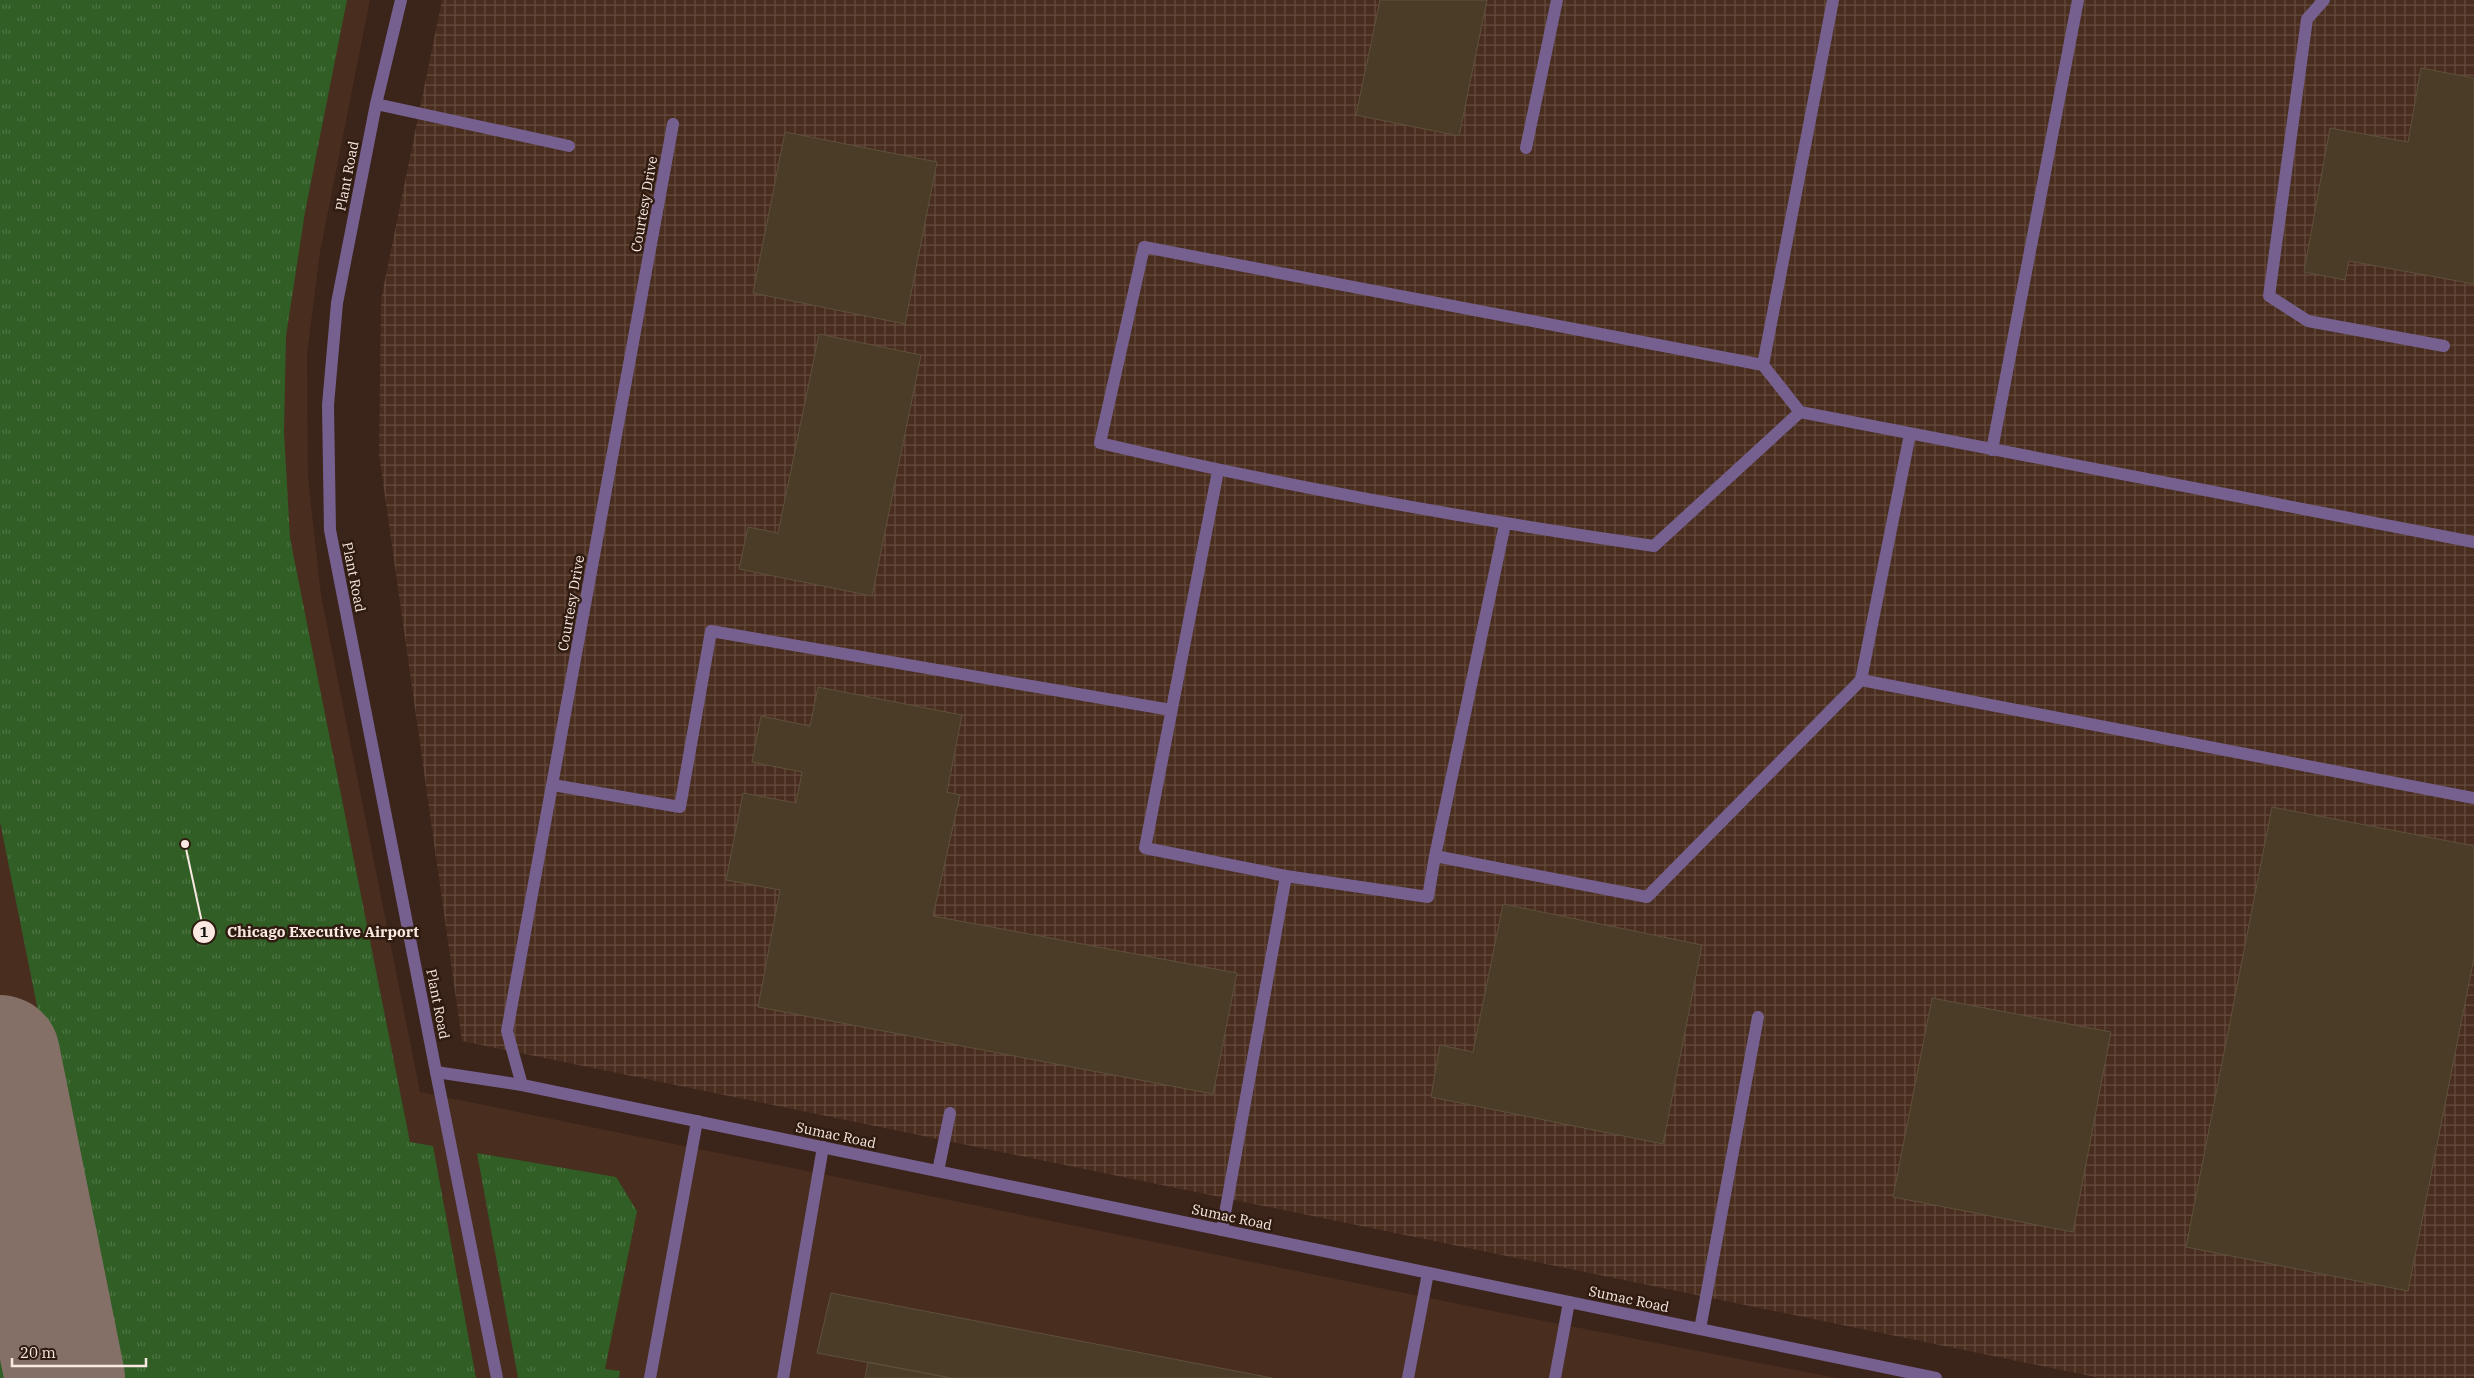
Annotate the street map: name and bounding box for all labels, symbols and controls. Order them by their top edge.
street label: Plant Road [331,139,363,213]
street label: Courtesy Drive [627,155,661,253]
street label: Plant Road [338,540,370,614]
street label: Courtesy Drive [554,554,588,652]
callout: Chicago Executive Airport [192,917,429,947]
text: 1 [199,922,209,941]
text: Chicago Executive Airport [227,922,419,941]
street label: Plant Road [422,967,454,1041]
street label: Sumac Road [794,1118,878,1152]
street label: Sumac Road [1190,1200,1274,1234]
street label: Sumac Road [1587,1282,1671,1316]
scale bar [12,1336,146,1368]
text: 20 m [20,1343,56,1362]

